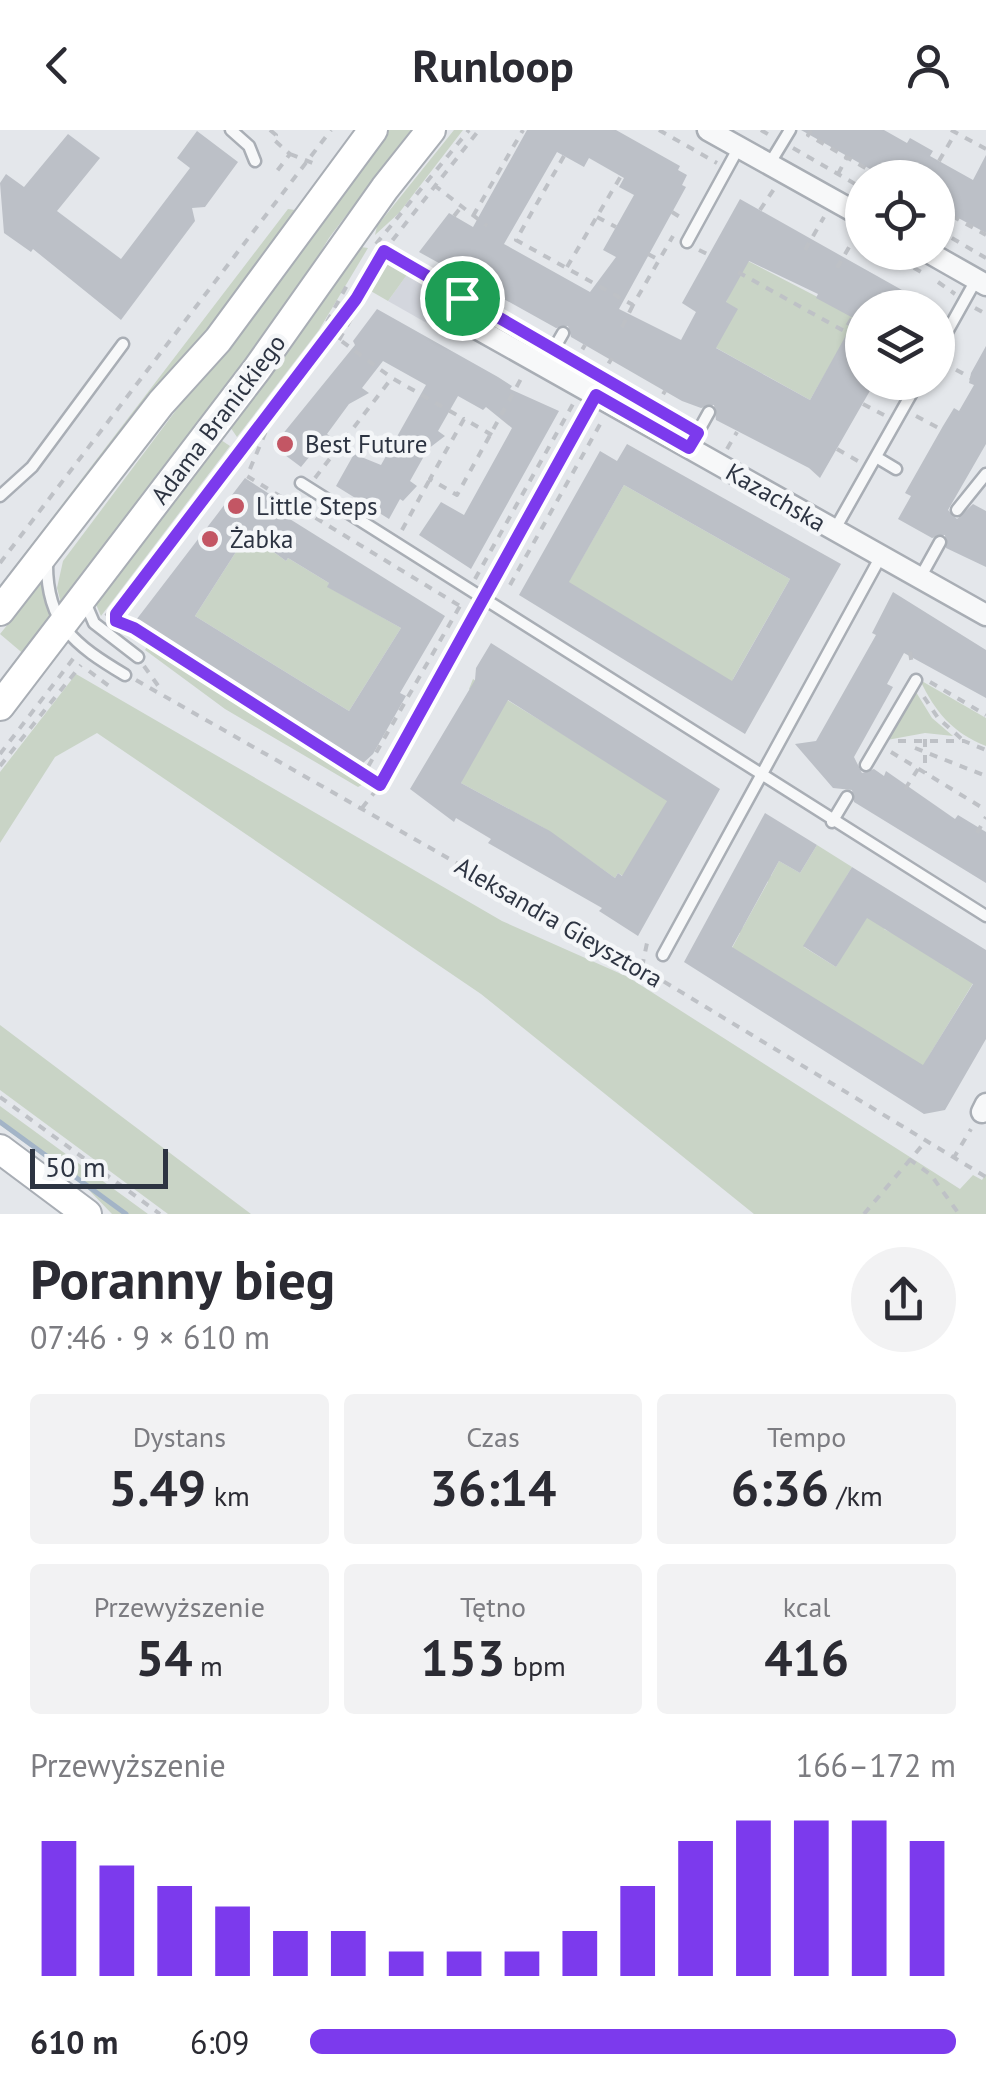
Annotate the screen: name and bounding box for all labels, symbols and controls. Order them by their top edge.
text: Runloop [412,36,574,94]
icon: back [30,38,85,93]
icon: person [901,38,956,93]
map controls [845,160,955,400]
button: locate [845,160,955,270]
pin [420,256,505,341]
icon: arrive [435,271,490,326]
button: layers [845,290,955,400]
street label: Adama Branickiego [144,328,292,510]
place label: Best Future [305,428,428,460]
marker: Best Future [274,433,296,455]
street label: Kazachska [720,456,832,538]
place label: Little Steps [256,490,377,522]
marker: Little Steps [225,495,247,517]
place label: Żabka [230,523,293,555]
marker: Żabka [199,528,221,550]
street label: Aleksandra Gieysztora [450,850,668,994]
scale bar [30,1144,168,1188]
text: 50 m [45,1148,106,1185]
text: Poranny bieg [30,1243,335,1314]
button: share [851,1247,956,1352]
text: 07:46 · 9 × 610 m [30,1316,270,1358]
text: Dystans [133,1418,226,1455]
text: Czas [466,1418,520,1455]
text: Tempo [767,1418,846,1455]
text: 5.49 [109,1455,206,1520]
text: 36:14 [430,1455,556,1520]
text: 6:36 [731,1455,829,1520]
text: km [206,1477,250,1514]
text: /km [829,1477,883,1514]
text: Przewyższenie [94,1588,265,1625]
text: Tętno [460,1588,526,1625]
text: kcal [783,1588,831,1625]
text: 54 [136,1625,193,1690]
text: 153 [420,1625,505,1690]
text: 416 [764,1625,849,1690]
text: m [193,1647,223,1684]
text: bpm [505,1647,566,1684]
text: Przewyższenie [30,1744,226,1786]
text: 166–172 m [796,1744,956,1786]
text: 610 m [30,2021,118,2063]
text: 6:09 [190,2021,249,2063]

